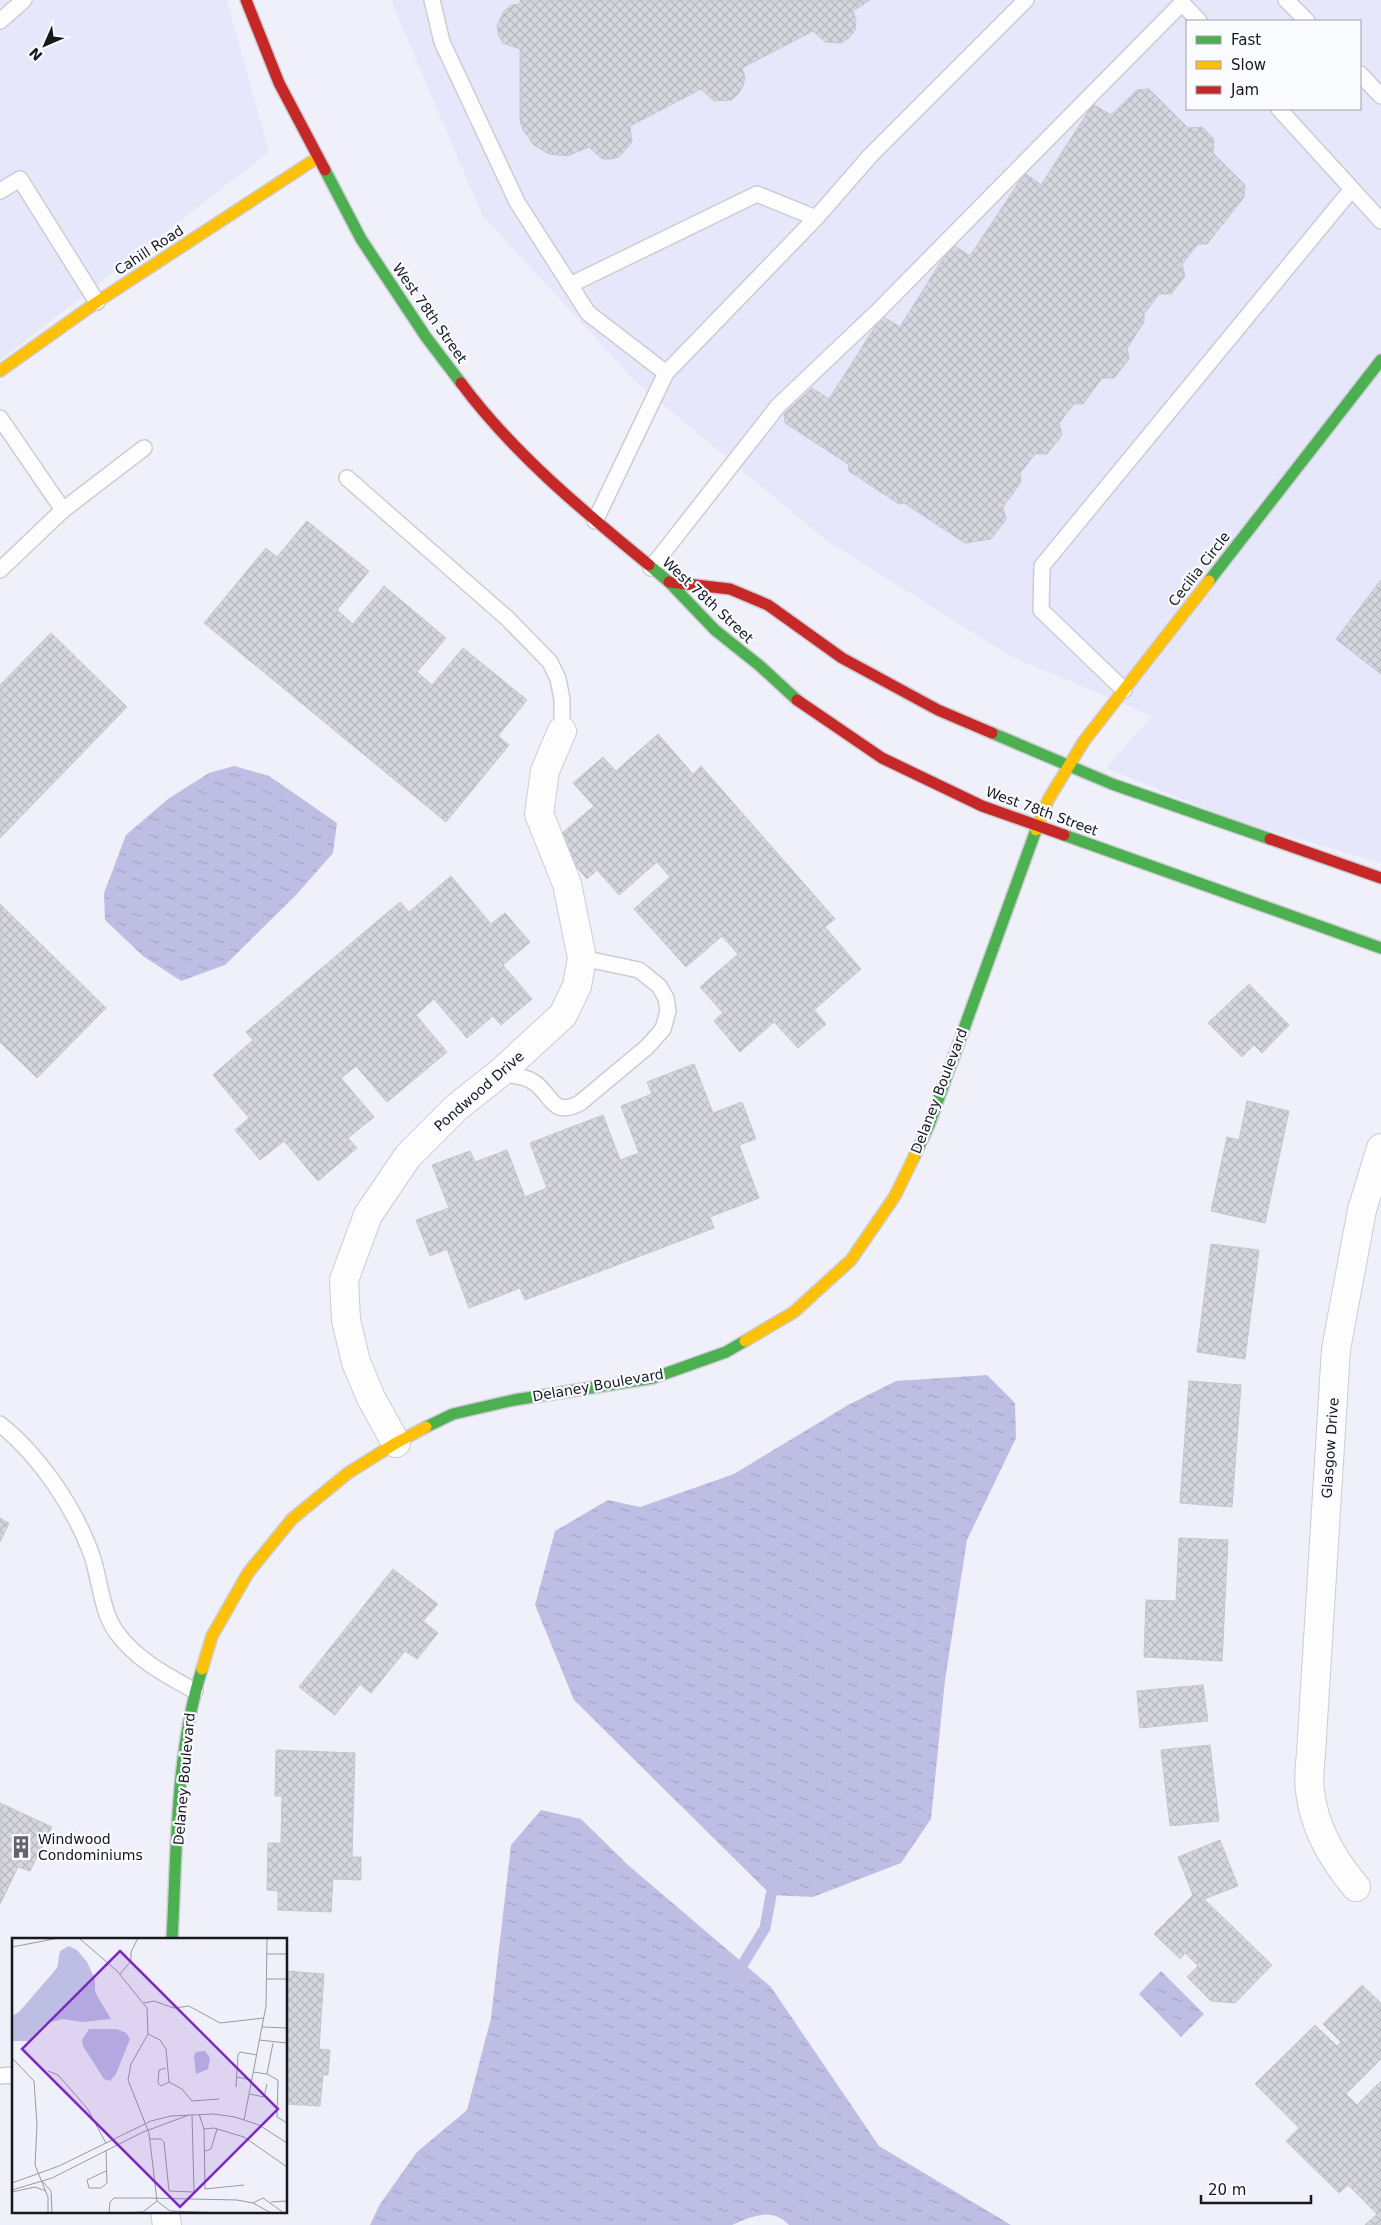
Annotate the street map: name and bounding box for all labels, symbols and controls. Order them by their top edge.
north arrow [20,20,70,70]
legend [1186,20,1361,110]
text: Fast [1231,31,1261,49]
text: N [26,44,46,64]
text: Slow [1231,56,1266,74]
text: Jam [1230,81,1259,99]
street label: Cahill Road [112,222,186,278]
street label: West 78th Street [390,260,471,366]
street label: Cecilia Circle [1165,529,1233,609]
street label: West 78th Street [659,554,757,646]
street label: West 78th Street [984,783,1101,839]
street label: Delaney Boulevard [908,1026,970,1156]
street label: Pondwood Drive [431,1048,527,1134]
street label: Delaney Boulevard [531,1366,665,1404]
street label: Glasgow Drive [1318,1397,1342,1499]
street label: Delaney Boulevard [170,1712,198,1846]
place label: Windwood Condominiums [38,1831,143,1863]
building icon: Windwood Condominiums [8,1834,34,1860]
inset map [12,1938,288,2212]
scale bar [1201,2172,1311,2204]
text: 20 m [1208,2181,1246,2199]

